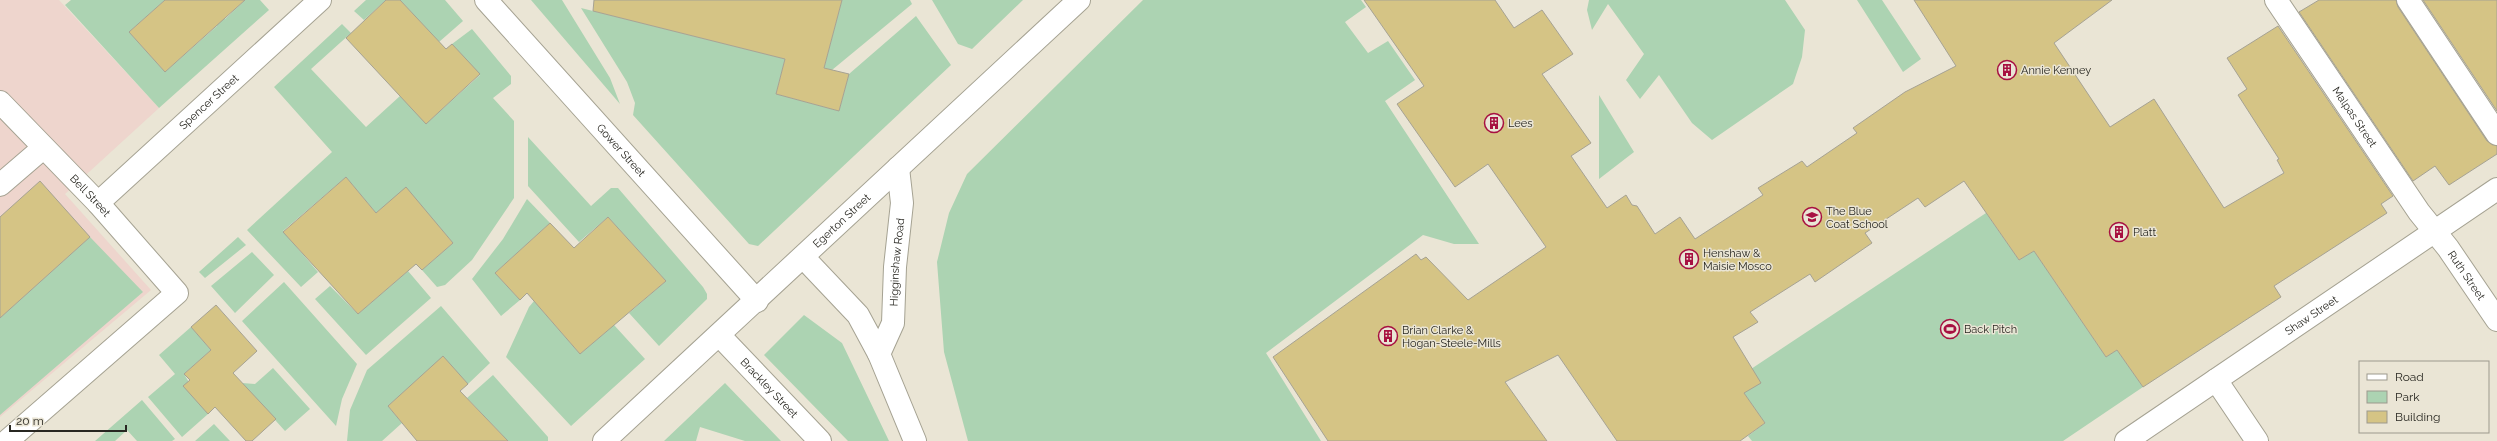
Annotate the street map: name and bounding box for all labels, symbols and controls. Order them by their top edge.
building icon: Annie Kenney [1996,59,2018,81]
place label: Annie Kenney [2021,64,2091,77]
street label: Spencer Street [176,71,241,132]
street label: Malpas Street [2330,84,2380,150]
building icon: Lees [1483,112,1505,134]
place label: Lees [1508,117,1533,130]
street label: Gower Street [594,121,648,179]
street label: Bell Street [67,172,113,219]
street label: Egerton Street [810,191,873,250]
place label: The Blue Coat School [1826,205,1888,231]
school or university icon: The Blue Coat School [1801,206,1823,228]
street label: Higginshaw Road [887,217,907,306]
building icon: Platt [2108,221,2130,243]
place label: Platt [2133,226,2156,239]
place label: Henshaw & Maisie Mosco [1703,247,1772,273]
building icon: Henshaw & Maisie Mosco [1678,248,1700,270]
street label: Ruth Street [2445,248,2488,303]
street label: Shaw Street [2282,292,2340,338]
sports icon: Back Pitch [1939,318,1961,340]
place label: Back Pitch [1964,323,2017,336]
place label: Brian Clarke & Hogan-Steele-Mills [1402,324,1501,350]
building icon: Brian Clarke & Hogan-Steele-Mills [1377,325,1399,347]
street label: Brackley Street [738,355,801,421]
legend [2359,361,2489,433]
text: Road [2395,370,2424,384]
text: Park [2395,390,2420,404]
scale bar [10,407,126,433]
text: Building [2395,410,2441,424]
text: 20 m [16,414,44,428]

